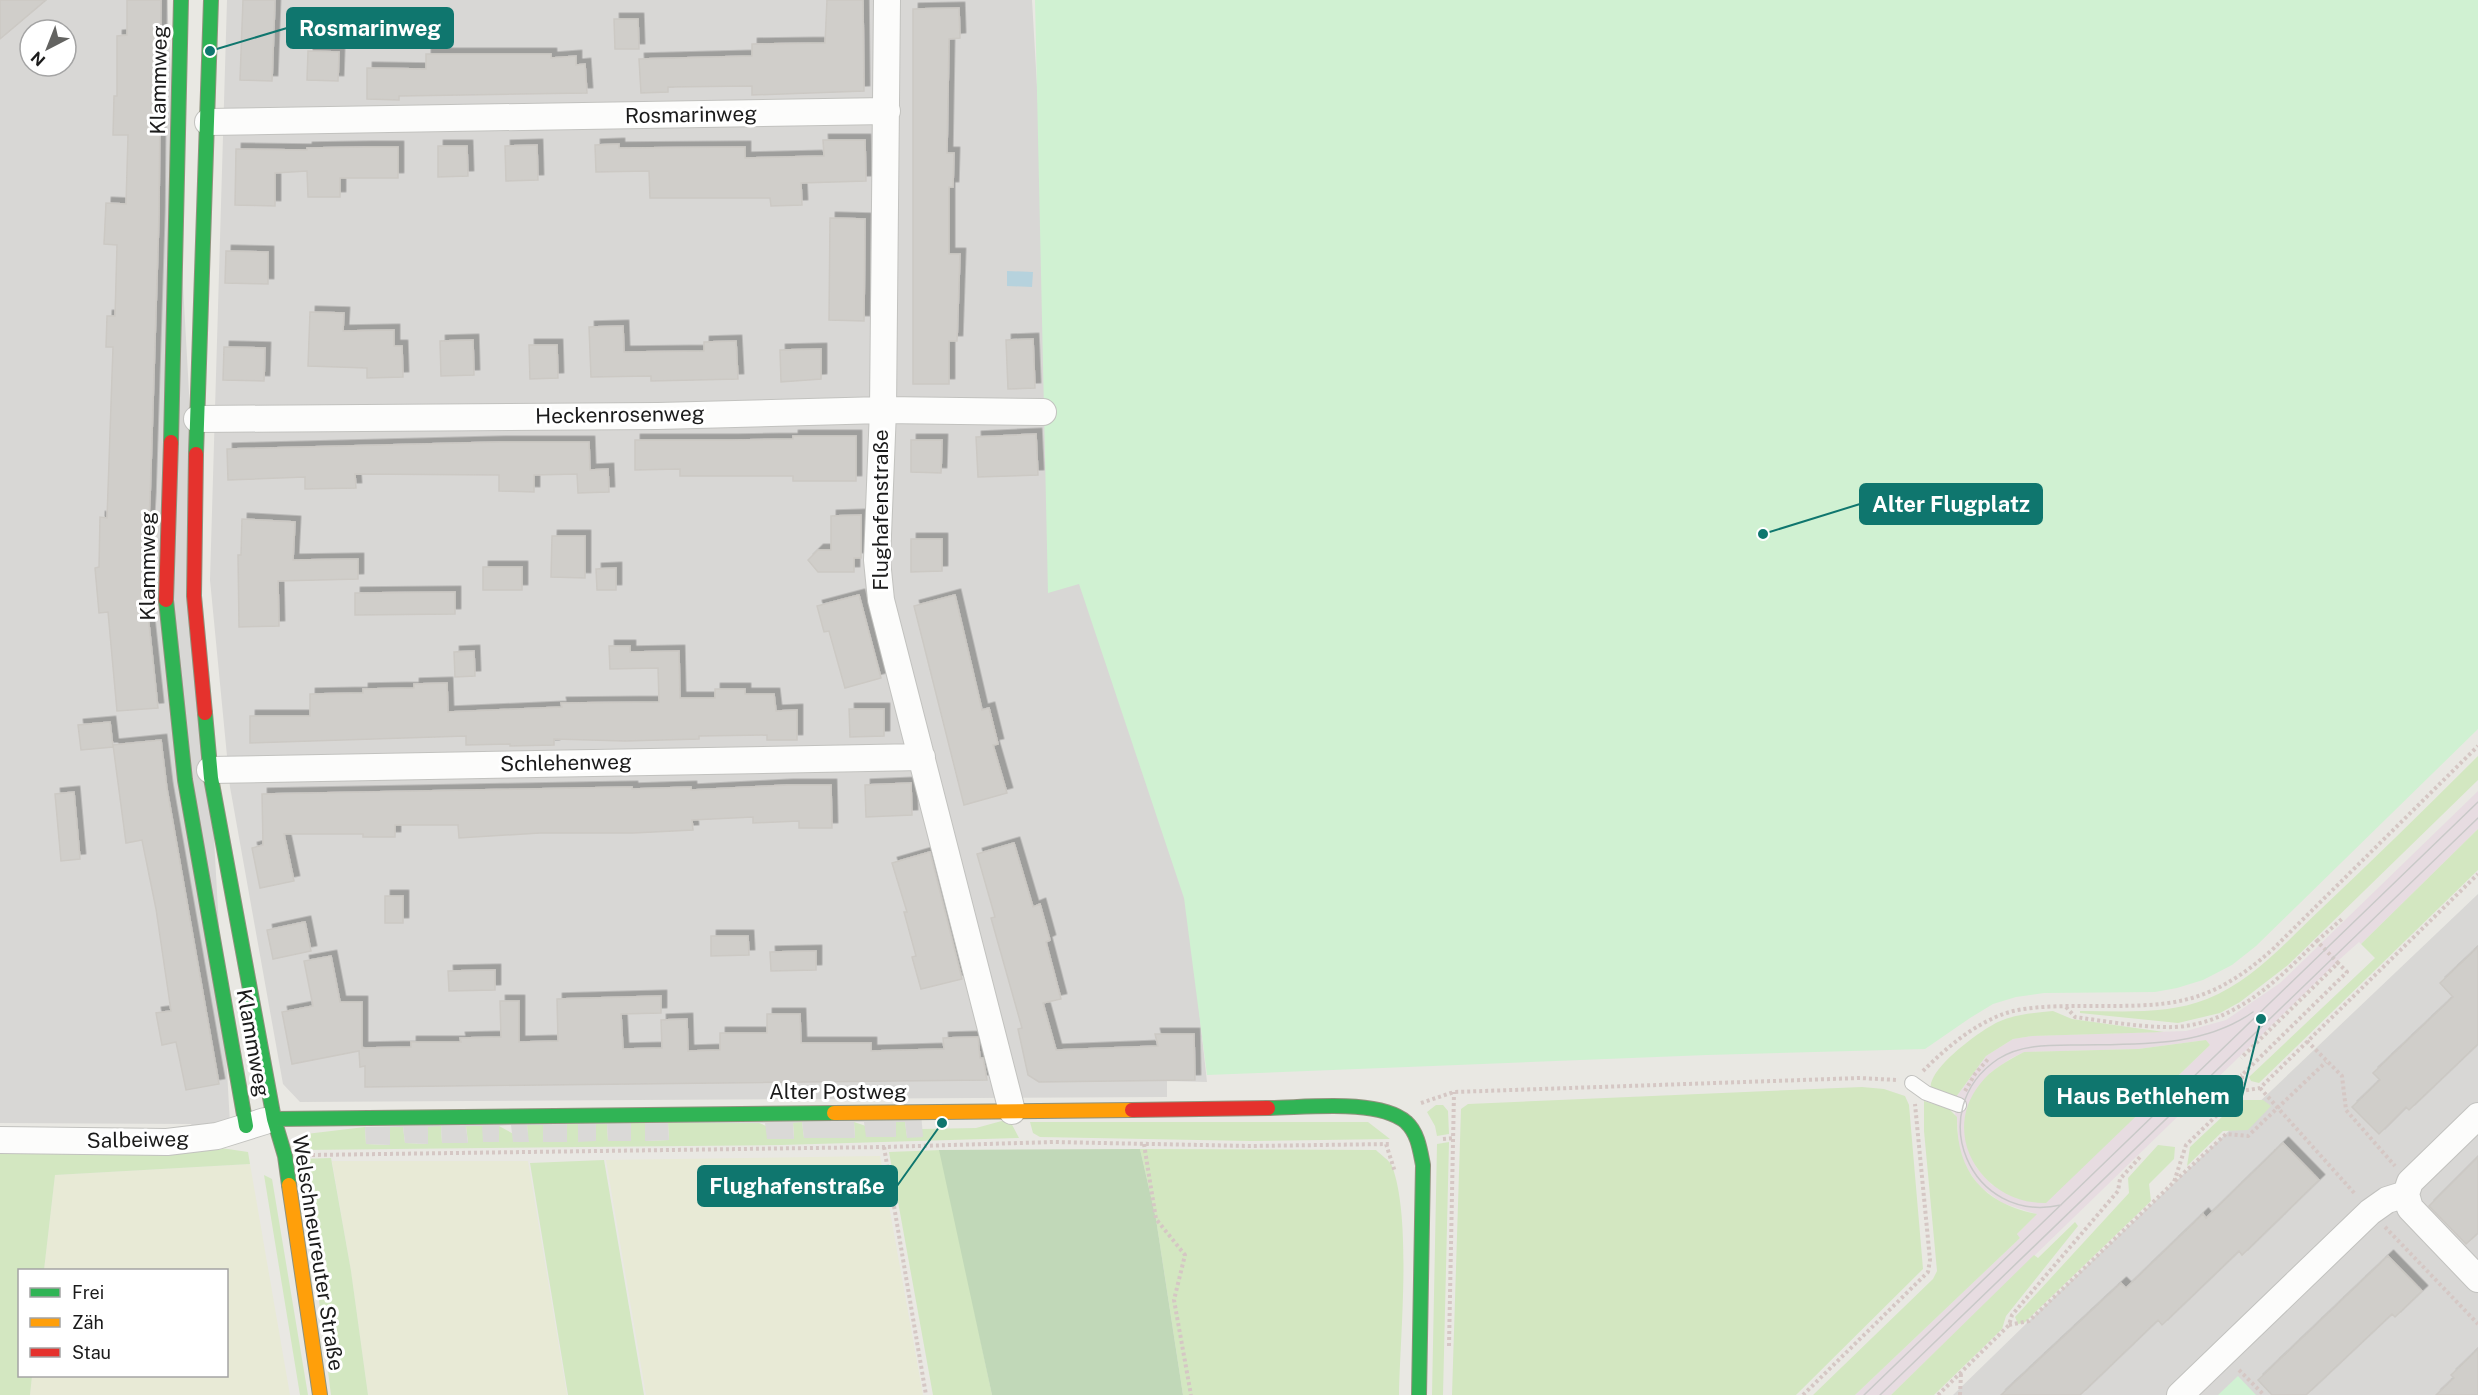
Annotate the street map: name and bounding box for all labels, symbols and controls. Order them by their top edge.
callout: Rosmarinweg [287,8,453,48]
text: Rosmarinweg [299,15,441,41]
north arrow [18,18,78,78]
street label: Klammweg [145,25,172,135]
text: N [27,48,49,70]
street label: Rosmarinweg [625,101,757,128]
street label: Heckenrosenweg [535,401,705,428]
street label: Flughafenstraße [868,429,893,591]
callout: Alter Flugplatz [1860,484,2042,524]
text: Alter Flugplatz [1872,491,2030,517]
street label: Klammweg [135,511,160,621]
street label: Schlehenweg [500,749,632,776]
street label: Klammweg [232,987,275,1099]
callout: Haus Bethlehem [2045,1076,2242,1116]
street label: Alter Postweg [769,1079,907,1104]
text: Haus Bethlehem [2056,1083,2230,1109]
street label: Salbeiweg [86,1126,189,1153]
street label: Welschneureuter Straße [288,1133,349,1372]
callout: Flughafenstraße [698,1166,897,1206]
text: Flughafenstraße [709,1173,885,1199]
legend [18,1269,228,1377]
text: Frei [72,1282,104,1303]
text: Zäh [72,1312,104,1333]
text: Stau [72,1342,111,1363]

